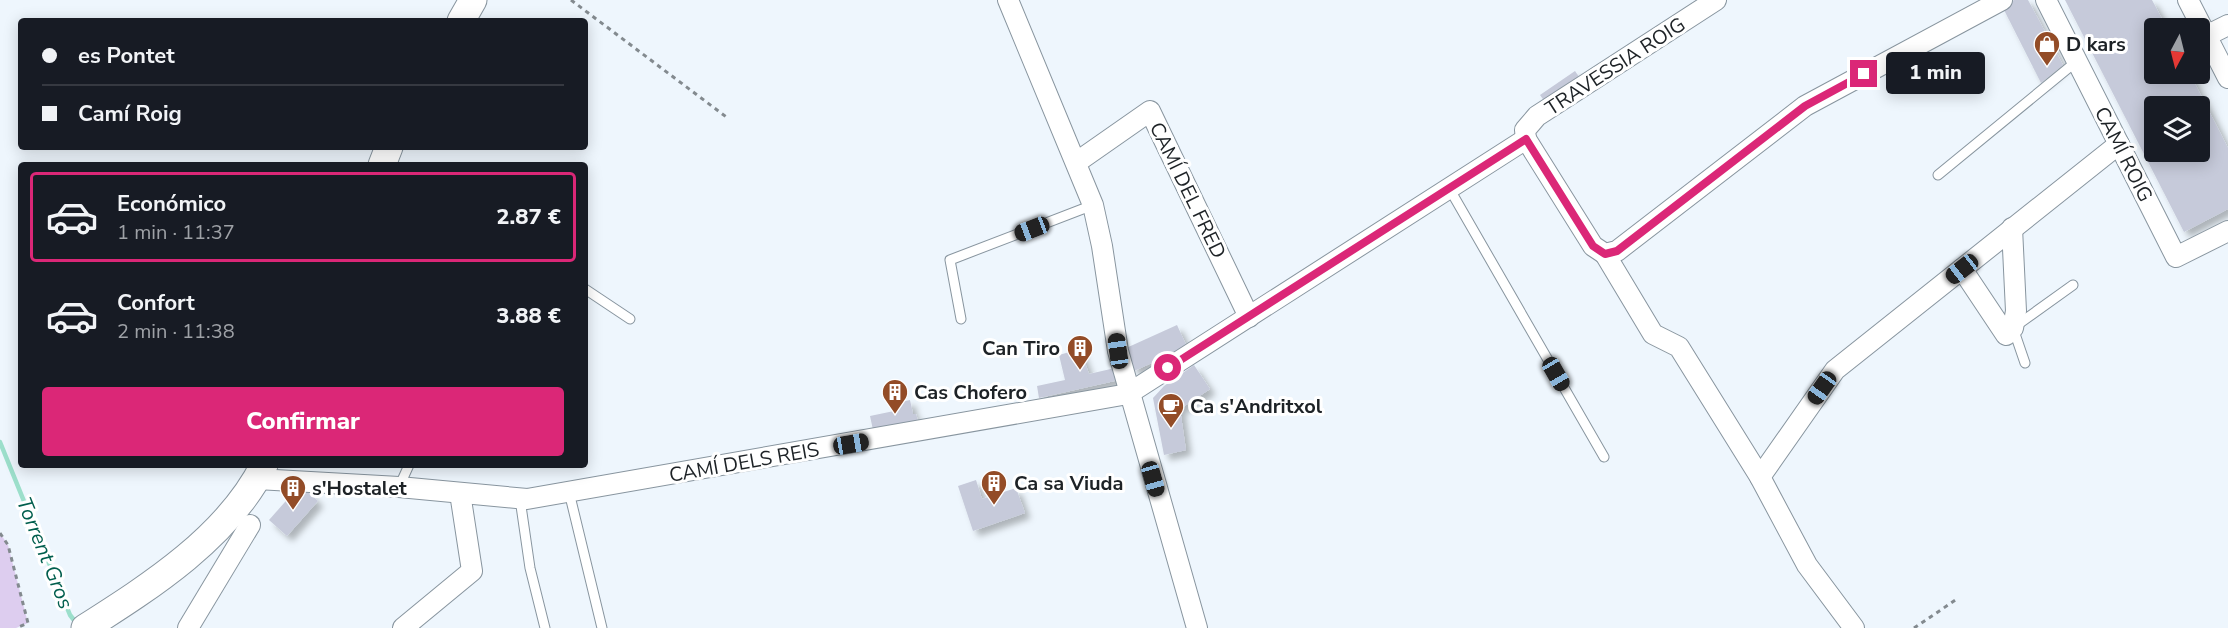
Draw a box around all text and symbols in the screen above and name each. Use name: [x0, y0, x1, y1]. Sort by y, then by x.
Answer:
street label: TRAVESSIA ROIG: [1540, 11, 1690, 122]
north arrow: [2144, 18, 2210, 84]
map controls: [2144, 18, 2210, 162]
shop icon: D kars: [2032, 29, 2062, 67]
place label: D kars: [2066, 31, 2126, 58]
text: es Pontet: [78, 41, 175, 71]
callout: 1 min: [1885, 53, 1984, 95]
text: 1 min: [1909, 59, 1962, 86]
route end: [1850, 60, 1877, 87]
button: layers: [2144, 96, 2210, 162]
text: Camí Roig: [78, 99, 182, 129]
street label: CAMÍ ROIG: [2088, 102, 2159, 206]
street label: CAMÍ DEL FRED: [1143, 118, 1232, 263]
text: Económico: [117, 189, 226, 219]
icon: car: [45, 190, 99, 244]
text: 2.87 €: [496, 202, 561, 232]
car: [1012, 214, 1052, 244]
text: 1 min · 11:37: [117, 219, 235, 246]
car: [1942, 251, 1982, 287]
text: Confort: [117, 288, 195, 318]
icon: car: [45, 289, 99, 343]
text: 3.88 €: [496, 301, 561, 331]
text: 2 min · 11:38: [117, 318, 235, 345]
car: [1107, 332, 1129, 370]
building icon: Can Tiro: [1065, 333, 1095, 371]
place label: Can Tiro: [982, 335, 1060, 362]
route start: [1154, 354, 1181, 381]
car: [1539, 354, 1573, 394]
car: [1804, 368, 1840, 408]
building icon: Cas Chofero: [880, 377, 910, 415]
place label: Cas Chofero: [914, 379, 1027, 406]
button: Confirmar: [42, 387, 564, 456]
cafe icon: Ca s'Andritxol: [1156, 391, 1186, 429]
place label: Ca s'Andritxol: [1190, 393, 1323, 420]
car: [832, 432, 870, 456]
street label: CAMÍ DELS REIS: [667, 436, 821, 489]
car: [1139, 459, 1167, 499]
building icon: Ca sa Viuda: [979, 468, 1009, 506]
place label: Ca sa Viuda: [1014, 470, 1124, 497]
building icon: s'Hostalet: [278, 473, 308, 511]
place label: s'Hostalet: [312, 475, 407, 502]
water label: Torrent Gros: [10, 493, 80, 613]

